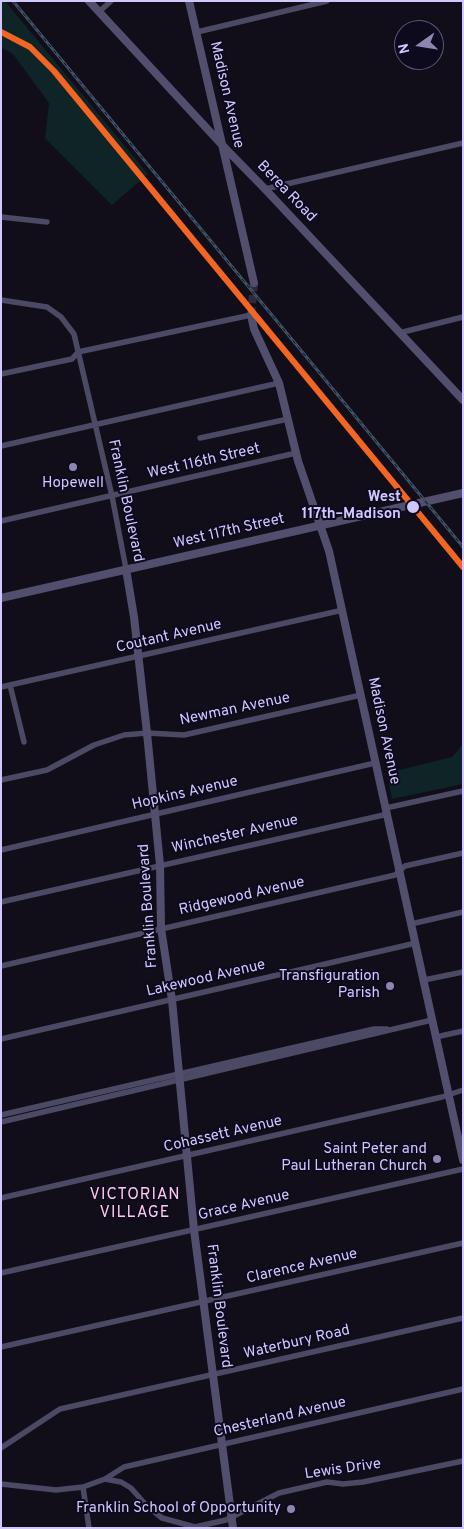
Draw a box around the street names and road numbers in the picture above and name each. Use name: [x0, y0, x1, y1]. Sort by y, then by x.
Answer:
street label: Madison Avenue: [205, 40, 247, 150]
street label: Berea Road: [253, 158, 319, 226]
street label: Franklin Boulevard: [103, 438, 147, 564]
street label: West 116th Street: [146, 440, 262, 484]
street label: West 117th Street: [172, 510, 286, 554]
street label: Coutant Avenue: [114, 616, 224, 658]
street label: Madison Avenue: [363, 676, 403, 786]
street label: Newman Avenue: [178, 690, 292, 730]
street label: Hopkins Avenue: [130, 773, 240, 815]
street label: Winchester Avenue: [170, 812, 300, 858]
street label: Franklin Boulevard: [136, 843, 162, 969]
street label: Ridgewood Avenue: [177, 874, 307, 920]
street label: Lakewood Avenue: [145, 957, 267, 1001]
street label: Cohassett Avenue: [162, 1113, 284, 1157]
street label: Grace Avenue: [197, 1187, 291, 1225]
street label: Franklin Boulevard: [201, 1243, 235, 1369]
street label: Clarence Avenue: [245, 1245, 359, 1289]
street label: Waterbury Road: [242, 1322, 352, 1364]
street label: Chesterland Avenue: [212, 1394, 348, 1442]
street label: Lewis Drive: [304, 1456, 382, 1484]

